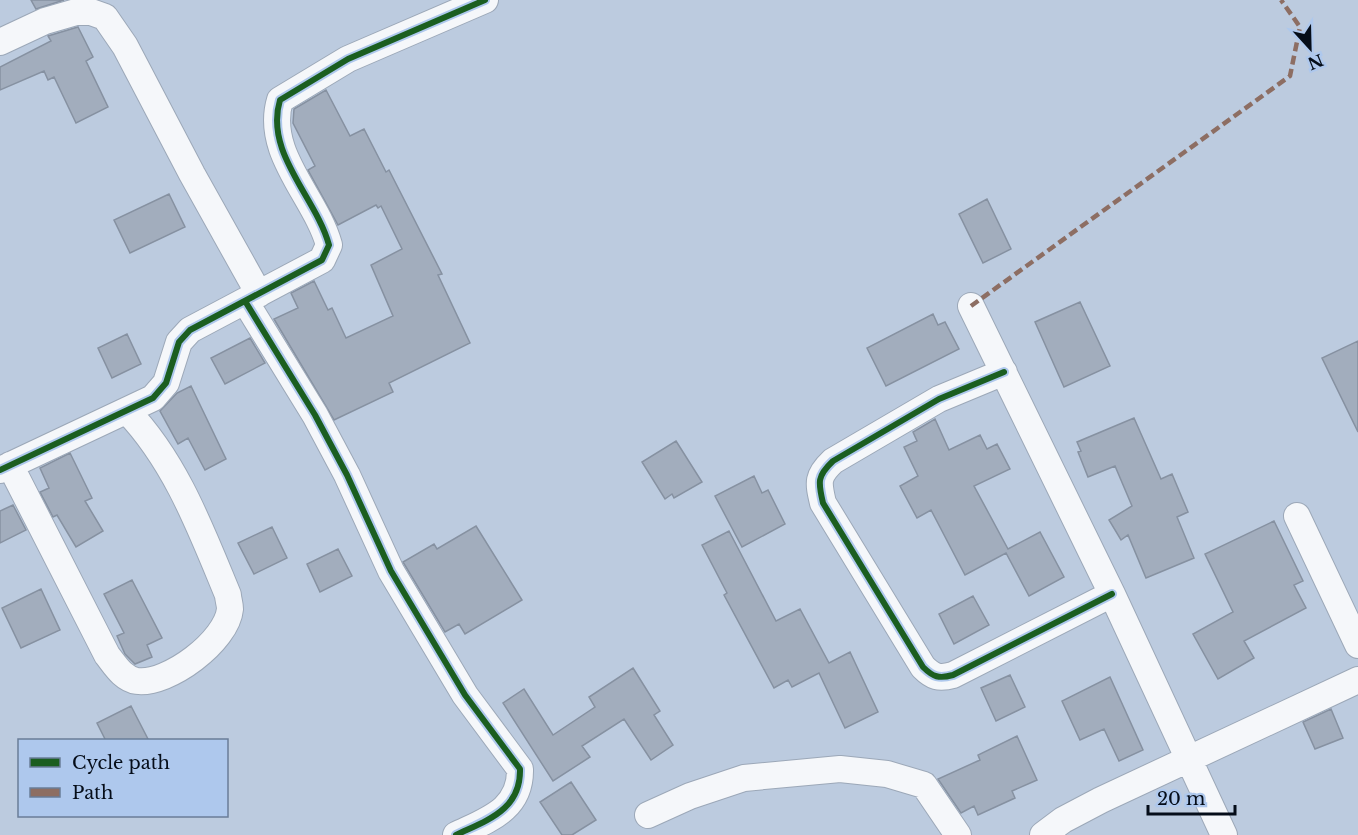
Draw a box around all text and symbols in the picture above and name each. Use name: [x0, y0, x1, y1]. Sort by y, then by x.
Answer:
north arrow: [1280, 18, 1340, 78]
text: N: [1305, 50, 1326, 74]
legend: [18, 739, 228, 817]
text: Cycle path: [72, 752, 170, 774]
scale bar: [1148, 778, 1235, 816]
text: Path: [72, 782, 113, 804]
text: 20 m: [1157, 788, 1205, 810]

